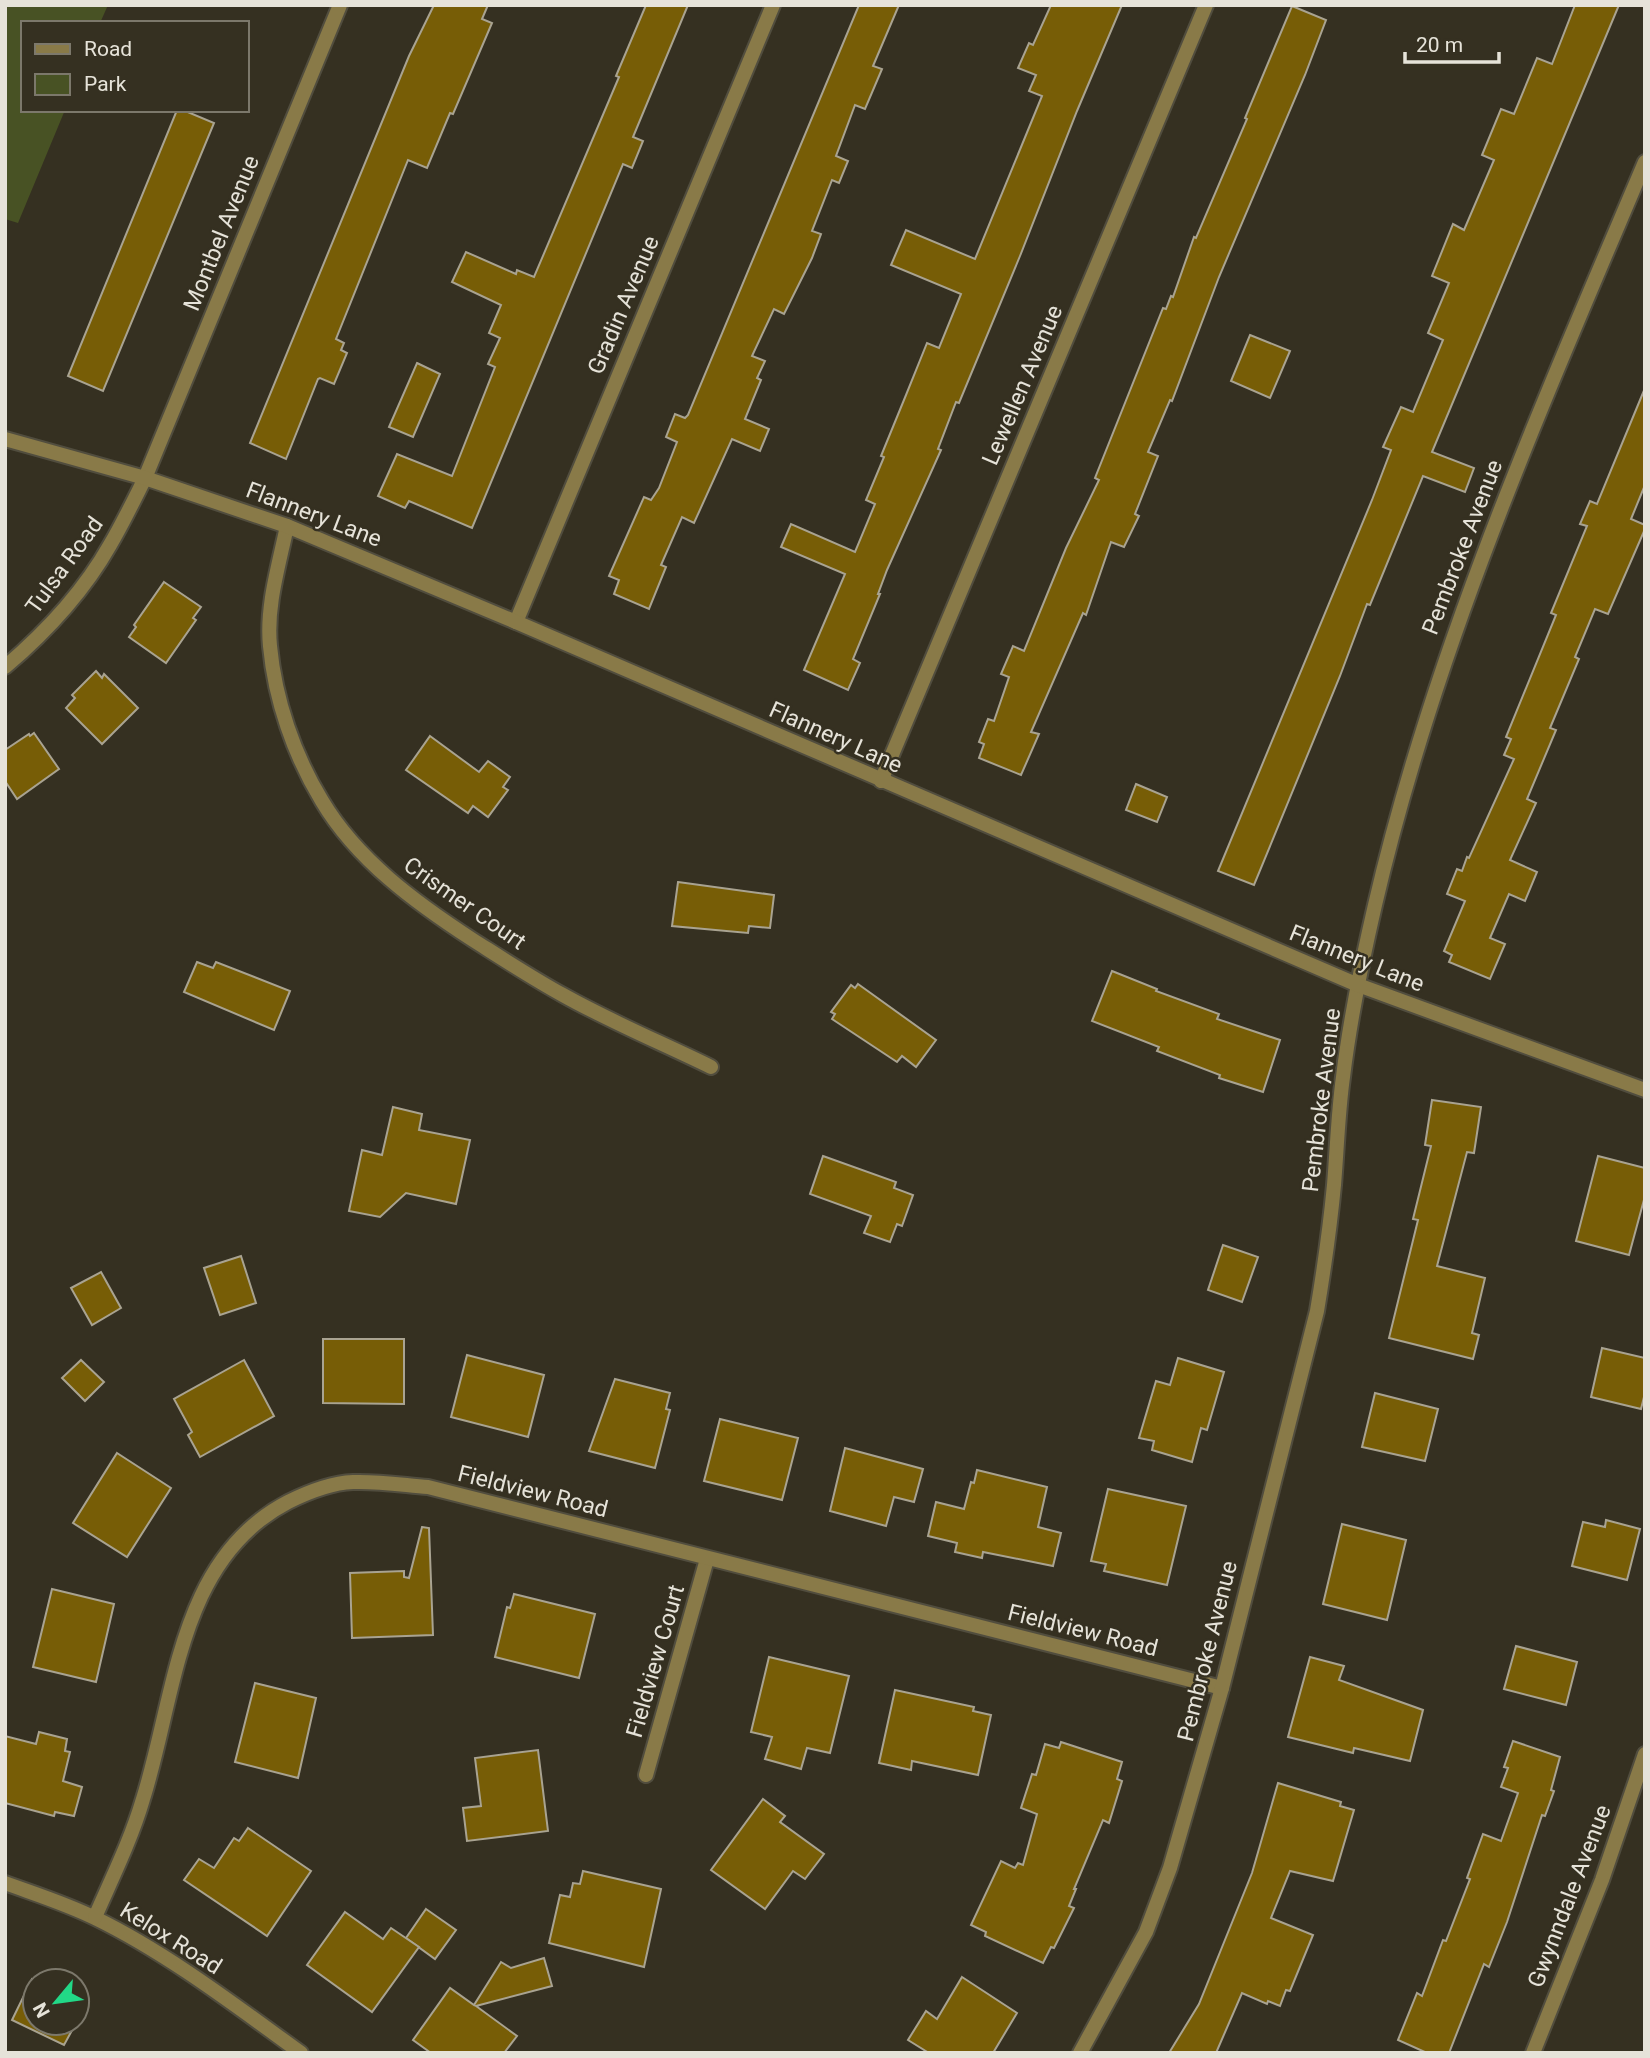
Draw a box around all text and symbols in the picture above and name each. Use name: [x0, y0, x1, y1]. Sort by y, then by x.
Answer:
legend: [21, 21, 248, 112]
scale bar: [1405, 21, 1500, 65]
text: 20 m: [1416, 33, 1463, 57]
text: Road: [84, 37, 132, 61]
text: Park: [84, 72, 127, 96]
street label: Montbel Avenue: [178, 152, 265, 315]
street label: Gradin Avenue: [582, 232, 665, 378]
street label: Lewellen Avenue: [977, 301, 1068, 469]
street label: Pembroke Avenue: [1417, 456, 1508, 638]
street label: Flannery Lane: [242, 476, 385, 553]
street label: Tulsa Road: [20, 511, 109, 619]
street label: Flannery Lane: [765, 696, 907, 779]
street label: Crismer Court: [399, 851, 531, 955]
street label: Flannery Lane: [1286, 919, 1428, 998]
street label: Pembroke Avenue: [1297, 1007, 1346, 1193]
street label: Fieldview Road: [455, 1460, 611, 1523]
street label: Pembroke Avenue: [1172, 1558, 1243, 1744]
street label: Fieldview Court: [621, 1582, 690, 1741]
street label: Fieldview Road: [1005, 1599, 1161, 1662]
street label: Gwynndale Avenue: [1522, 1801, 1617, 1991]
street label: Kelox Road: [115, 1897, 227, 1980]
north arrow: [21, 1967, 91, 2037]
text: N: [28, 1999, 55, 2021]

